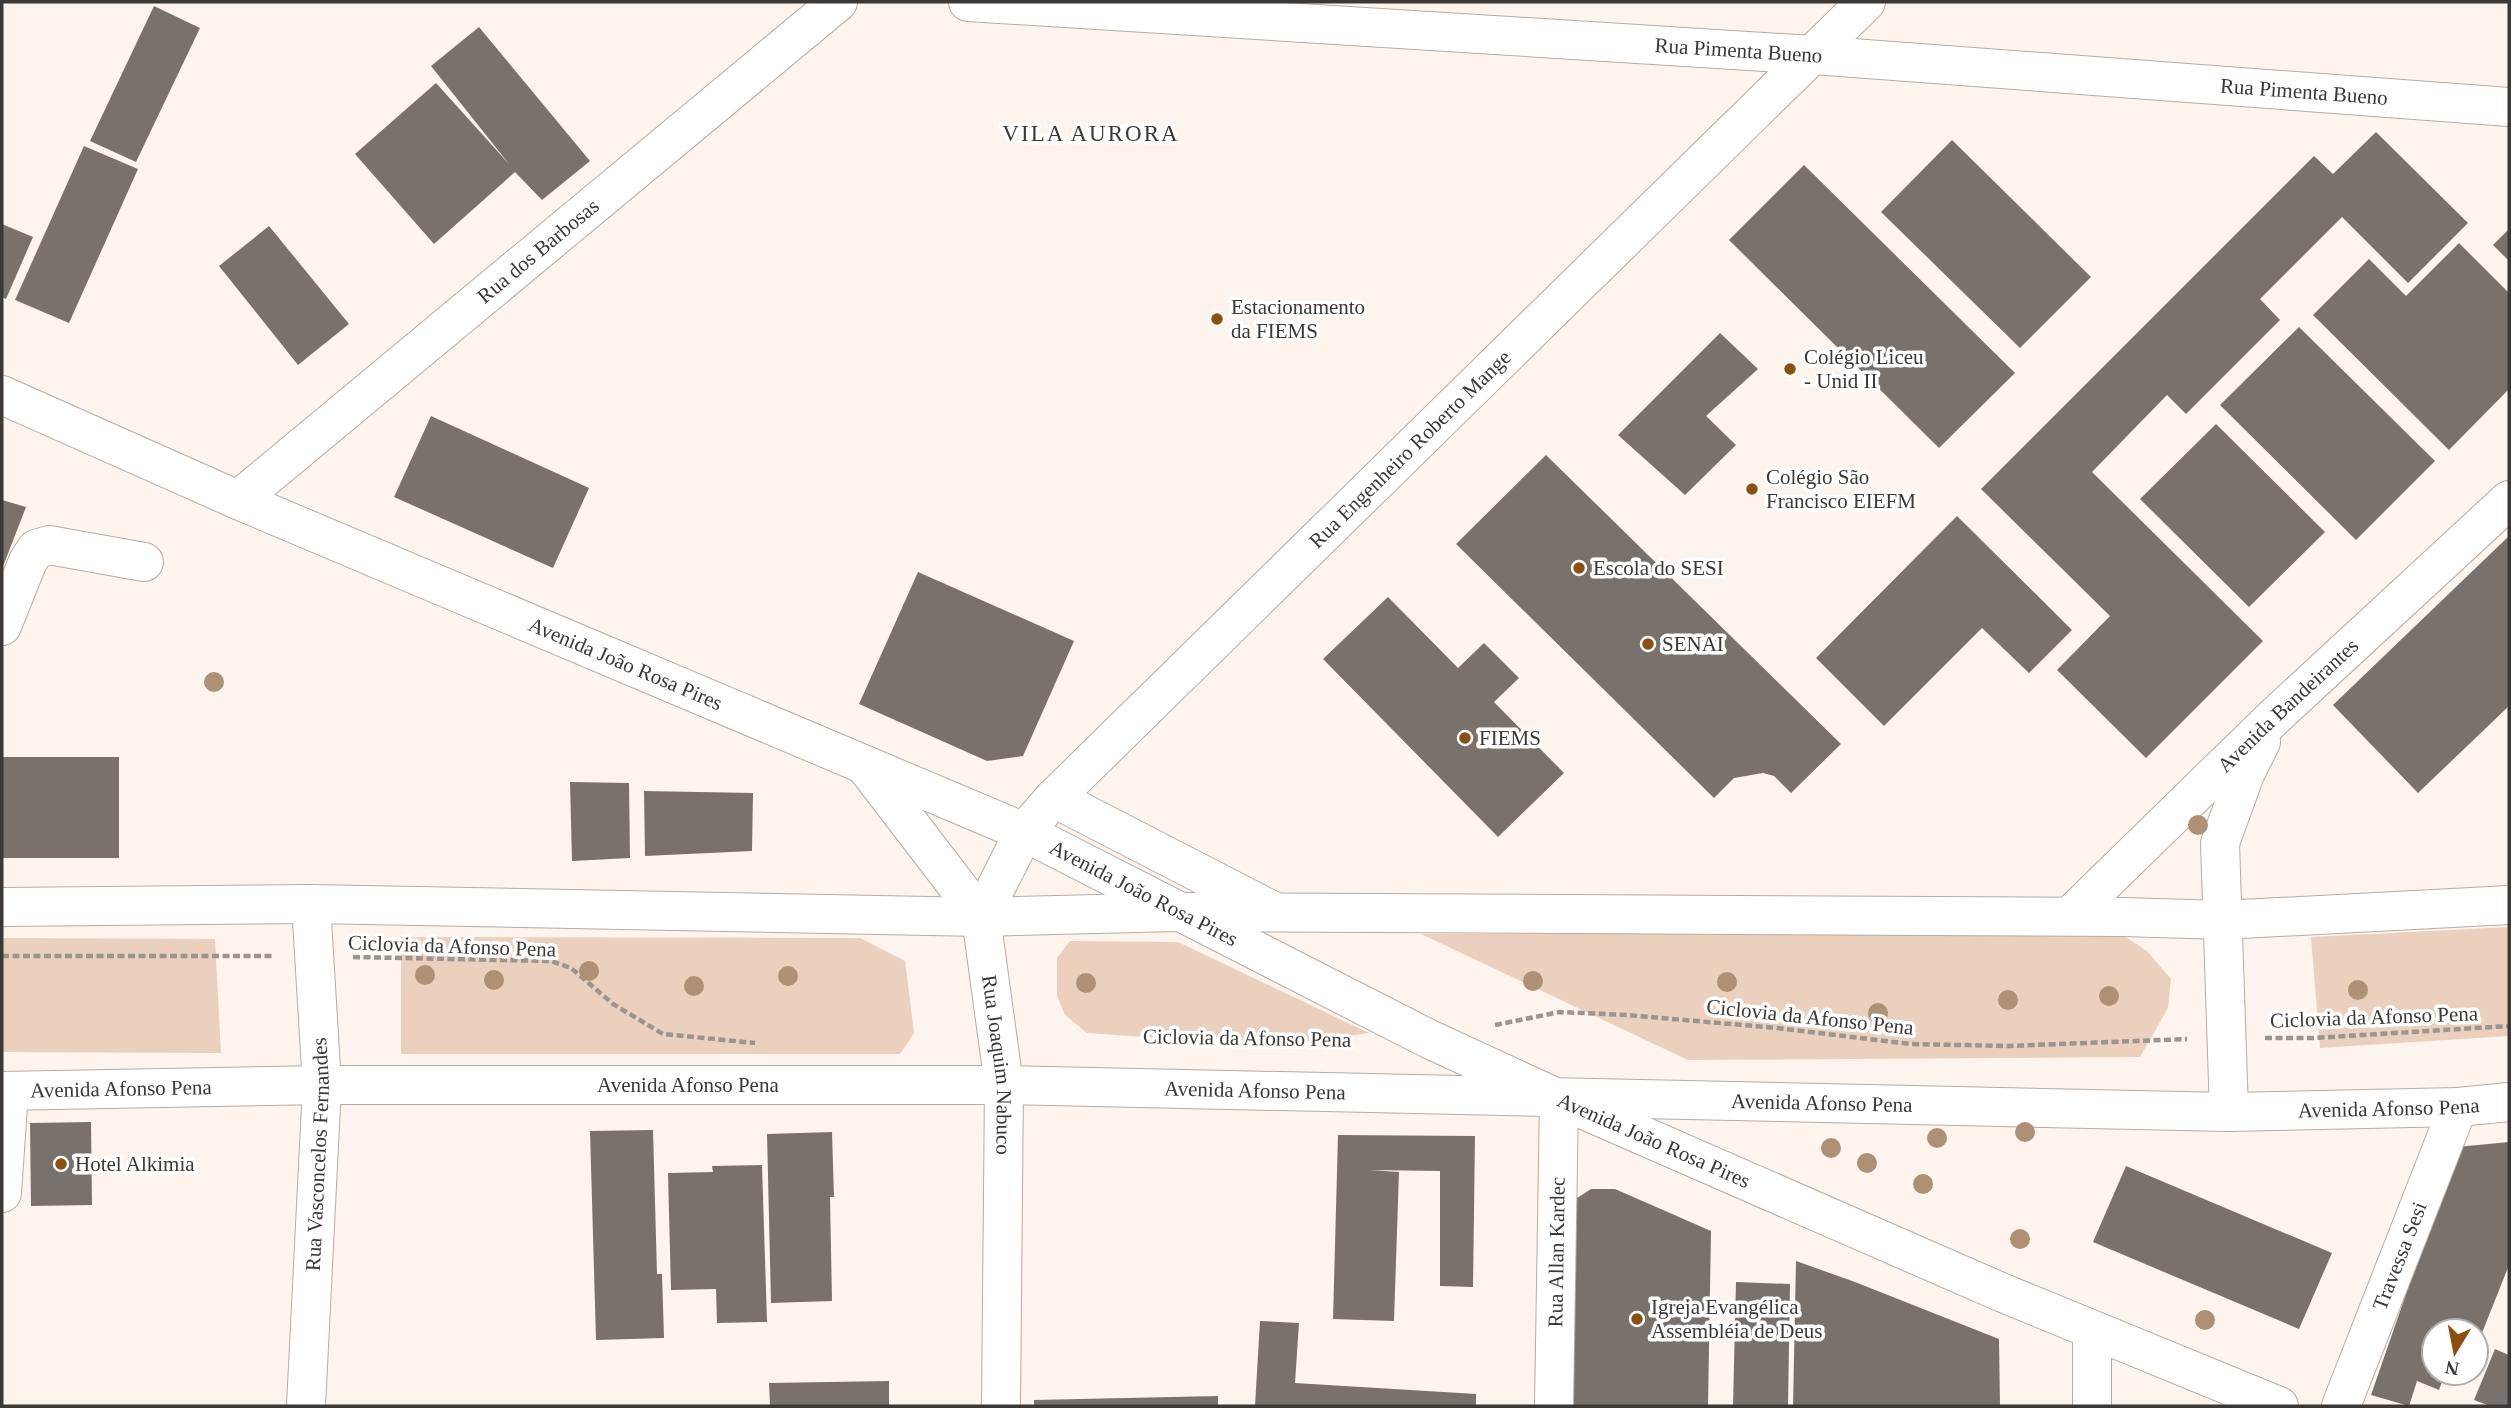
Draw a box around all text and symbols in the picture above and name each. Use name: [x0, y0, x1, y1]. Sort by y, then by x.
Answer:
street label: Rua Pimenta Bueno: [1654, 33, 1823, 68]
street label: Rua Pimenta Bueno: [2219, 73, 2389, 110]
district label: VILA AURORA: [1002, 121, 1180, 146]
street label: Rua dos Barbosas: [473, 194, 604, 308]
place label: Estacionamento da FIEMS: [1231, 295, 1365, 343]
marker: Estacionamento da FIEMS: [1209, 311, 1225, 327]
street label: Rua Engenheiro Roberto Mange: [1304, 345, 1516, 553]
place label: Colégio Liceu - Unid II: [1804, 345, 1924, 393]
marker: Colégio Liceu - Unid II: [1782, 361, 1798, 377]
place label: Colégio São Francisco EIEFM: [1766, 465, 1916, 513]
marker: Colégio São Francisco EIEFM: [1744, 481, 1760, 497]
place label: Escola do SESI: [1593, 556, 1724, 580]
marker: Escola do SESI: [1571, 560, 1587, 576]
street label: Avenida João Rosa Pires: [525, 612, 726, 715]
place label: SENAI: [1662, 632, 1724, 656]
street label: Avenida Bandeirantes: [2212, 633, 2363, 777]
marker: SENAI: [1640, 636, 1656, 652]
place label: FIEMS: [1479, 726, 1541, 750]
marker: FIEMS: [1457, 730, 1473, 746]
street label: Avenida João Rosa Pires: [1046, 835, 1242, 951]
street label: Ciclovia da Afonso Pena: [348, 930, 557, 962]
street label: Rua Joaquim Nabuco: [977, 973, 1016, 1155]
street label: Ciclovia da Afonso Pena: [1705, 994, 1915, 1040]
street label: Ciclovia da Afonso Pena: [2270, 1001, 2479, 1033]
street label: Ciclovia da Afonso Pena: [1143, 1024, 1352, 1052]
street label: Rua Vasconcelos Fernandes: [301, 1037, 334, 1272]
street label: Avenida Afonso Pena: [597, 1073, 779, 1097]
street label: Avenida Afonso Pena: [30, 1075, 213, 1102]
street label: Avenida Afonso Pena: [1164, 1077, 1347, 1105]
street label: Avenida João Rosa Pires: [1554, 1088, 1754, 1193]
street label: Avenida Afonso Pena: [1731, 1089, 1913, 1117]
street label: Avenida Afonso Pena: [2298, 1093, 2481, 1122]
place label: Hotel Alkimia: [75, 1152, 195, 1176]
marker: Hotel Alkimia: [53, 1156, 69, 1172]
street label: Rua Allan Kardec: [1543, 1177, 1570, 1327]
street label: Travessa Sesi: [2368, 1198, 2432, 1314]
place label: Igreja Evangélica Assembléia de Deus: [1651, 1295, 1822, 1343]
marker: Igreja Evangélica Assembléia de Deus: [1629, 1311, 1645, 1327]
north arrow: [2420, 1317, 2490, 1387]
text: N: [2443, 1357, 2461, 1380]

